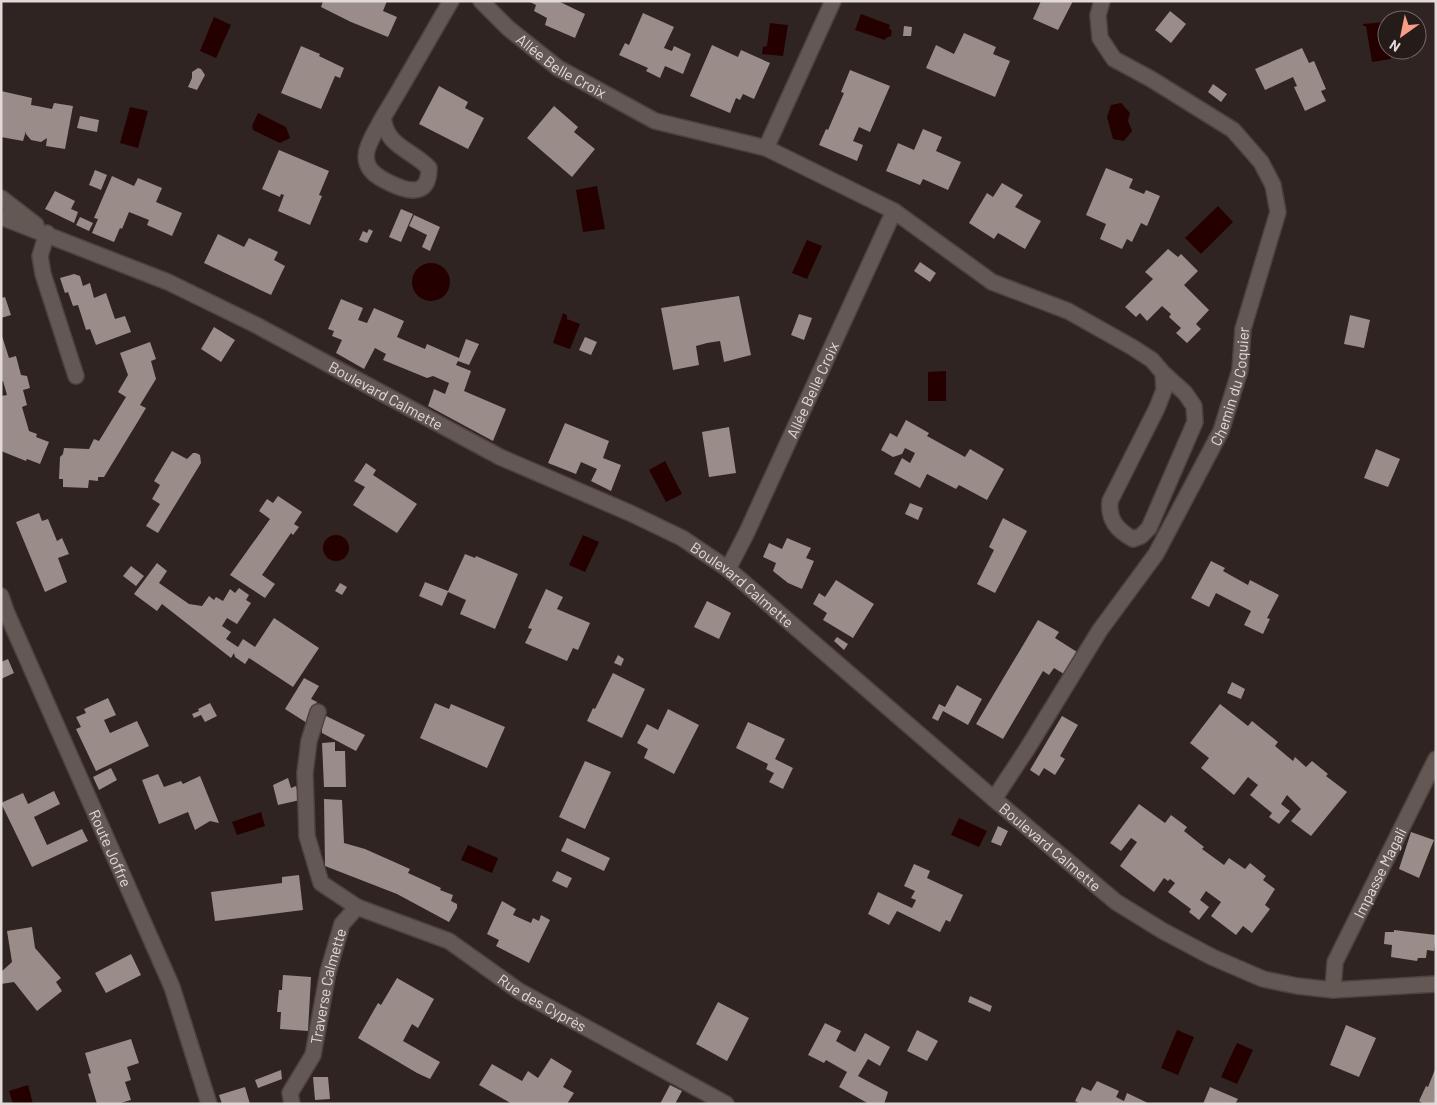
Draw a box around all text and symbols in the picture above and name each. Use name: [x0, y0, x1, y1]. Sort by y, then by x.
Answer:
north arrow: [1377, 10, 1427, 60]
street label: Allée Belle Croix: [513, 30, 610, 102]
text: N: [1386, 37, 1403, 56]
street label: Chemin du Coquier: [1206, 326, 1252, 449]
street label: Allée Belle Croix: [782, 339, 842, 441]
street label: Boulevard Calmette: [326, 357, 446, 434]
street label: Boulevard Calmette: [687, 538, 798, 631]
street label: Boulevard Calmette: [996, 799, 1105, 895]
street label: Route Joffre: [86, 807, 136, 889]
street label: Impasse Magali: [1349, 824, 1410, 921]
street label: Traverse Calmette: [306, 926, 349, 1046]
street label: Rue des Cyprès: [494, 970, 590, 1035]

